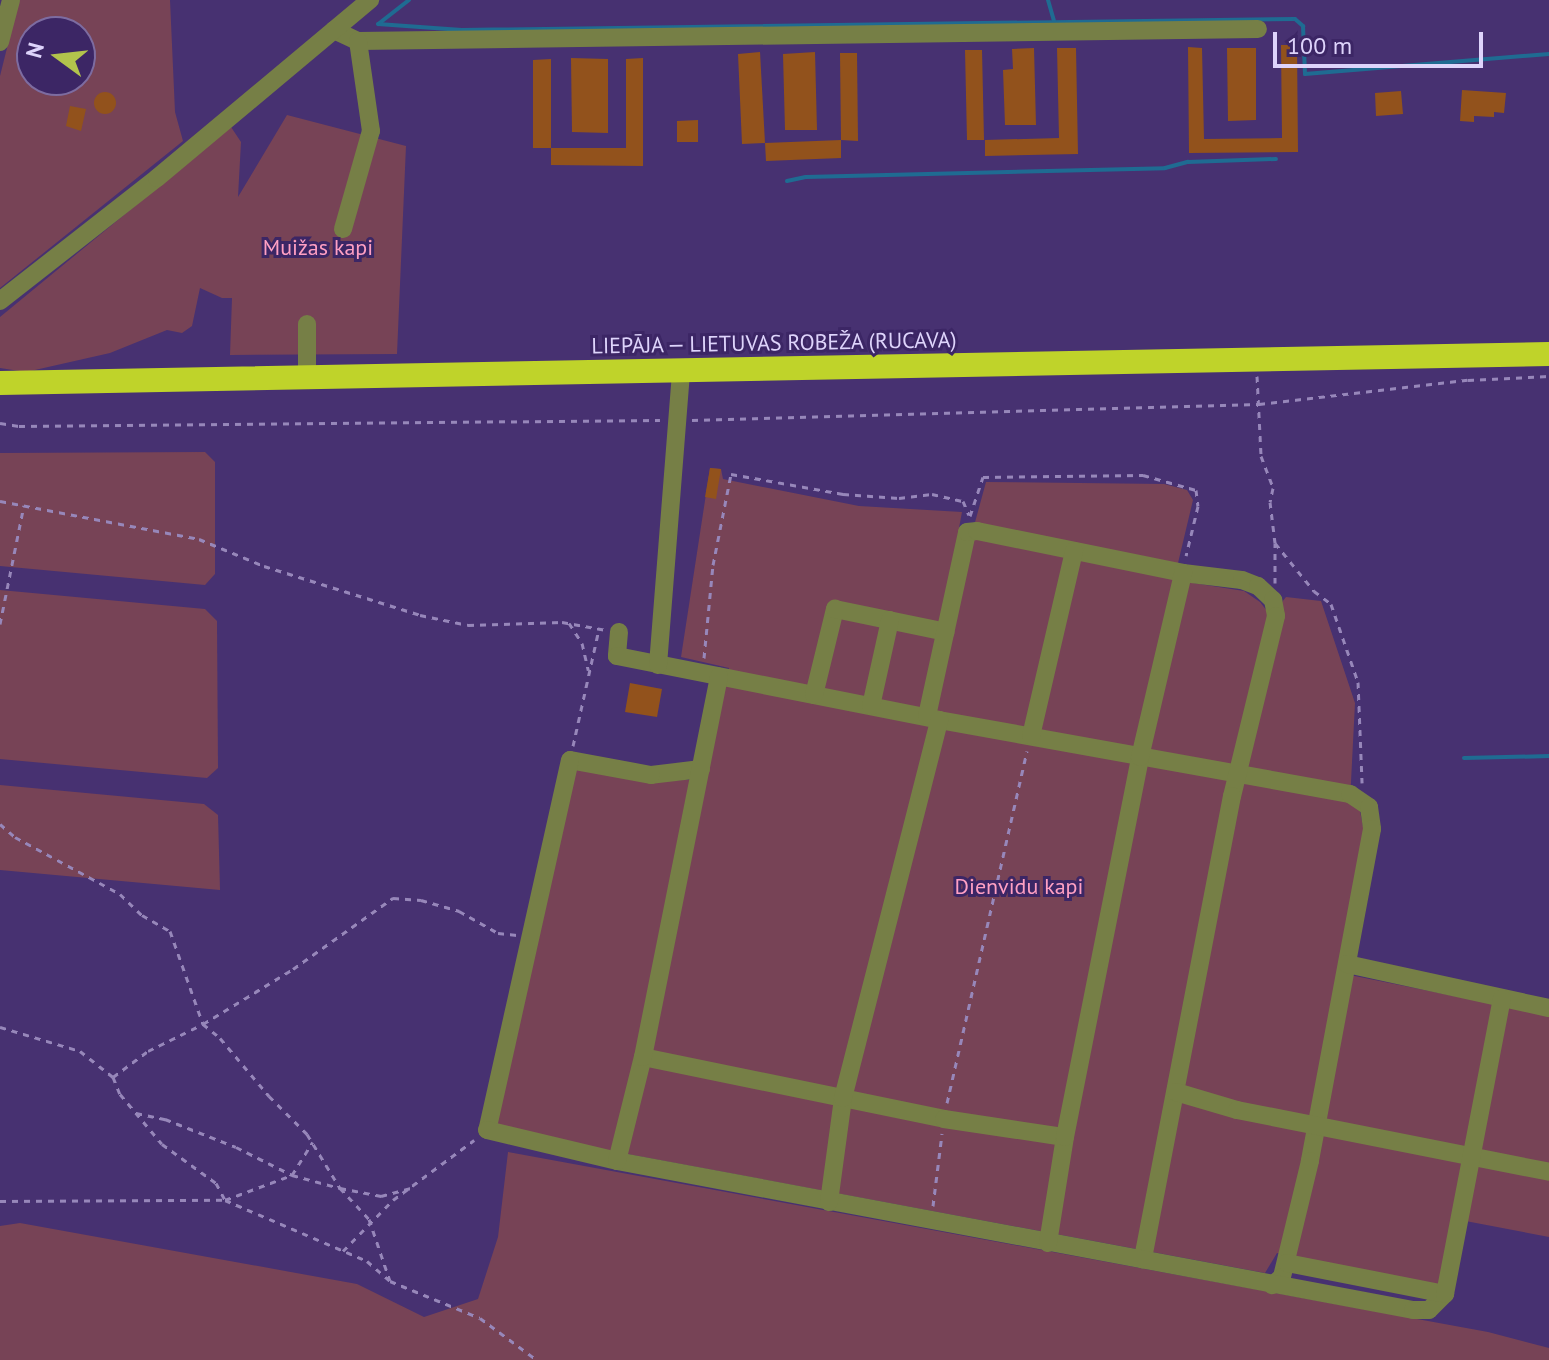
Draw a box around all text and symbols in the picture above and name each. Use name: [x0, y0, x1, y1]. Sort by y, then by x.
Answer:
north arrow: [16, 16, 96, 96]
scale bar: [1277, 16, 1487, 66]
text: 100 m: [1287, 30, 1352, 61]
text: N: [19, 40, 50, 61]
park label: Muižas kapi: [263, 235, 373, 261]
street label: LIEPĀJA — LIETUVAS ROBEŽA (RUCAVA): [589, 327, 959, 359]
park label: Dienvidu kapi: [955, 874, 1083, 900]

